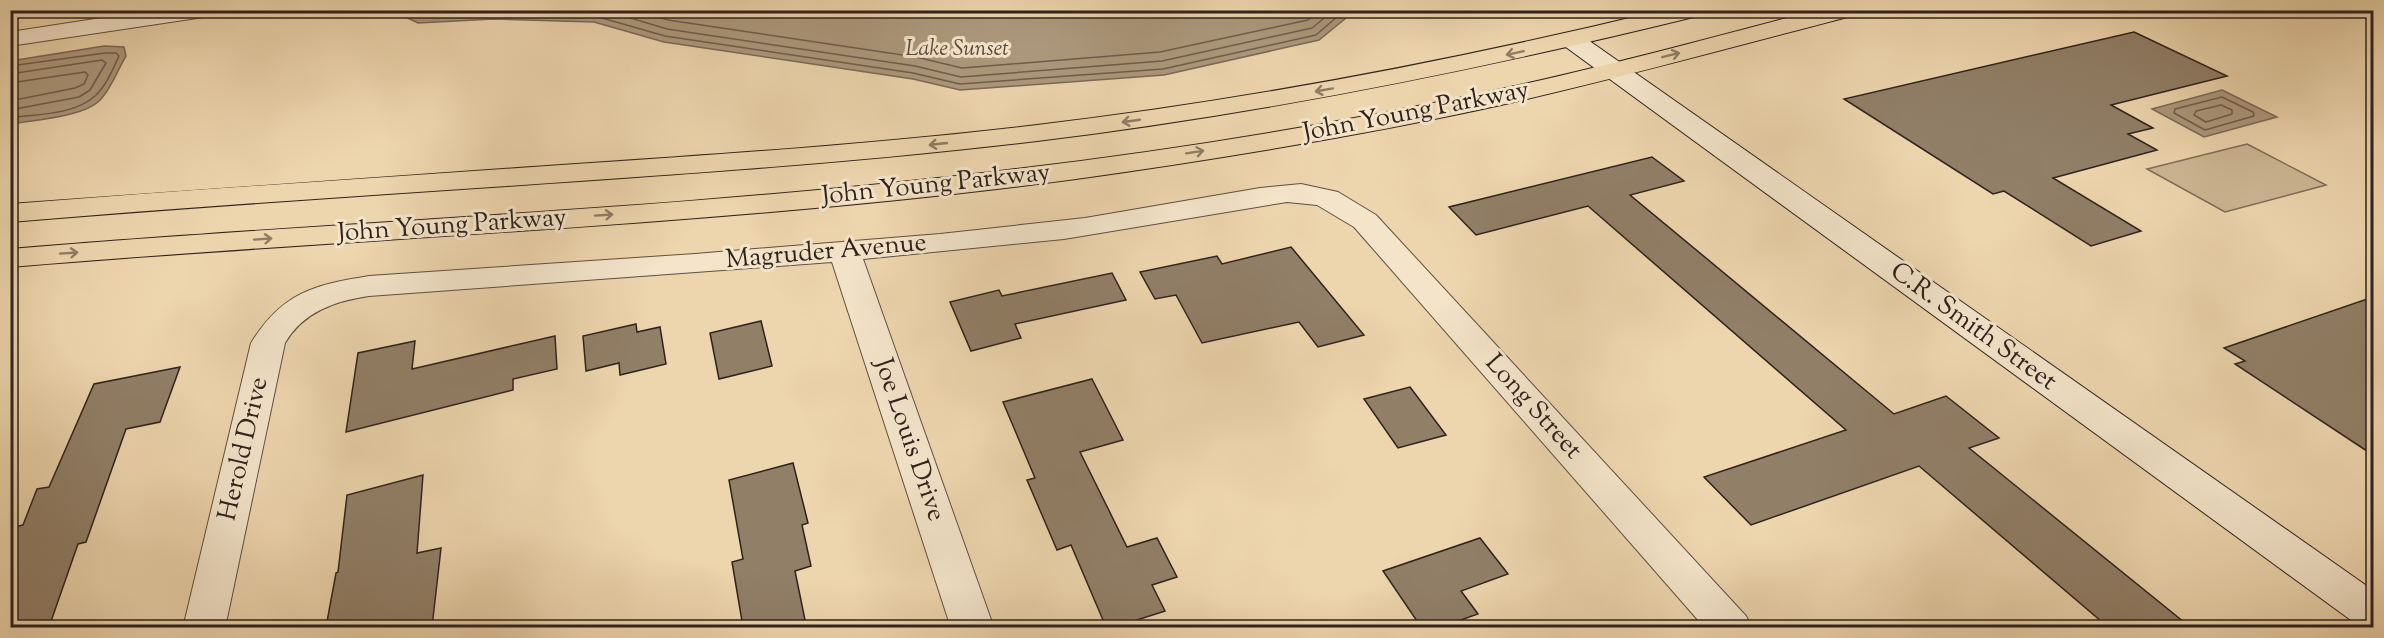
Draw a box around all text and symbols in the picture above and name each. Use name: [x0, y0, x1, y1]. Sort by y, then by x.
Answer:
water label: Lake Sunset: [905, 34, 1009, 66]
one-way arrow: [1506, 47, 1525, 59]
one-way arrow: [1661, 49, 1680, 61]
street label: John Young Parkway: [1298, 72, 1532, 152]
one-way arrow: [1314, 85, 1334, 96]
one-way arrow: [1122, 116, 1142, 127]
one-way arrow: [928, 139, 948, 150]
one-way arrow: [1185, 147, 1204, 158]
street label: John Young Parkway: [818, 155, 1052, 216]
street label: John Young Parkway: [334, 200, 568, 253]
one-way arrow: [594, 209, 614, 220]
street label: Magruder Avenue: [724, 225, 928, 279]
one-way arrow: [253, 233, 273, 244]
one-way arrow: [58, 247, 78, 258]
street label: C.R. Smith Street: [1882, 254, 2064, 400]
street label: Long Street: [1476, 346, 1590, 468]
street label: Joe Louis Drive: [863, 352, 954, 526]
street label: Herold Drive: [210, 374, 278, 524]

